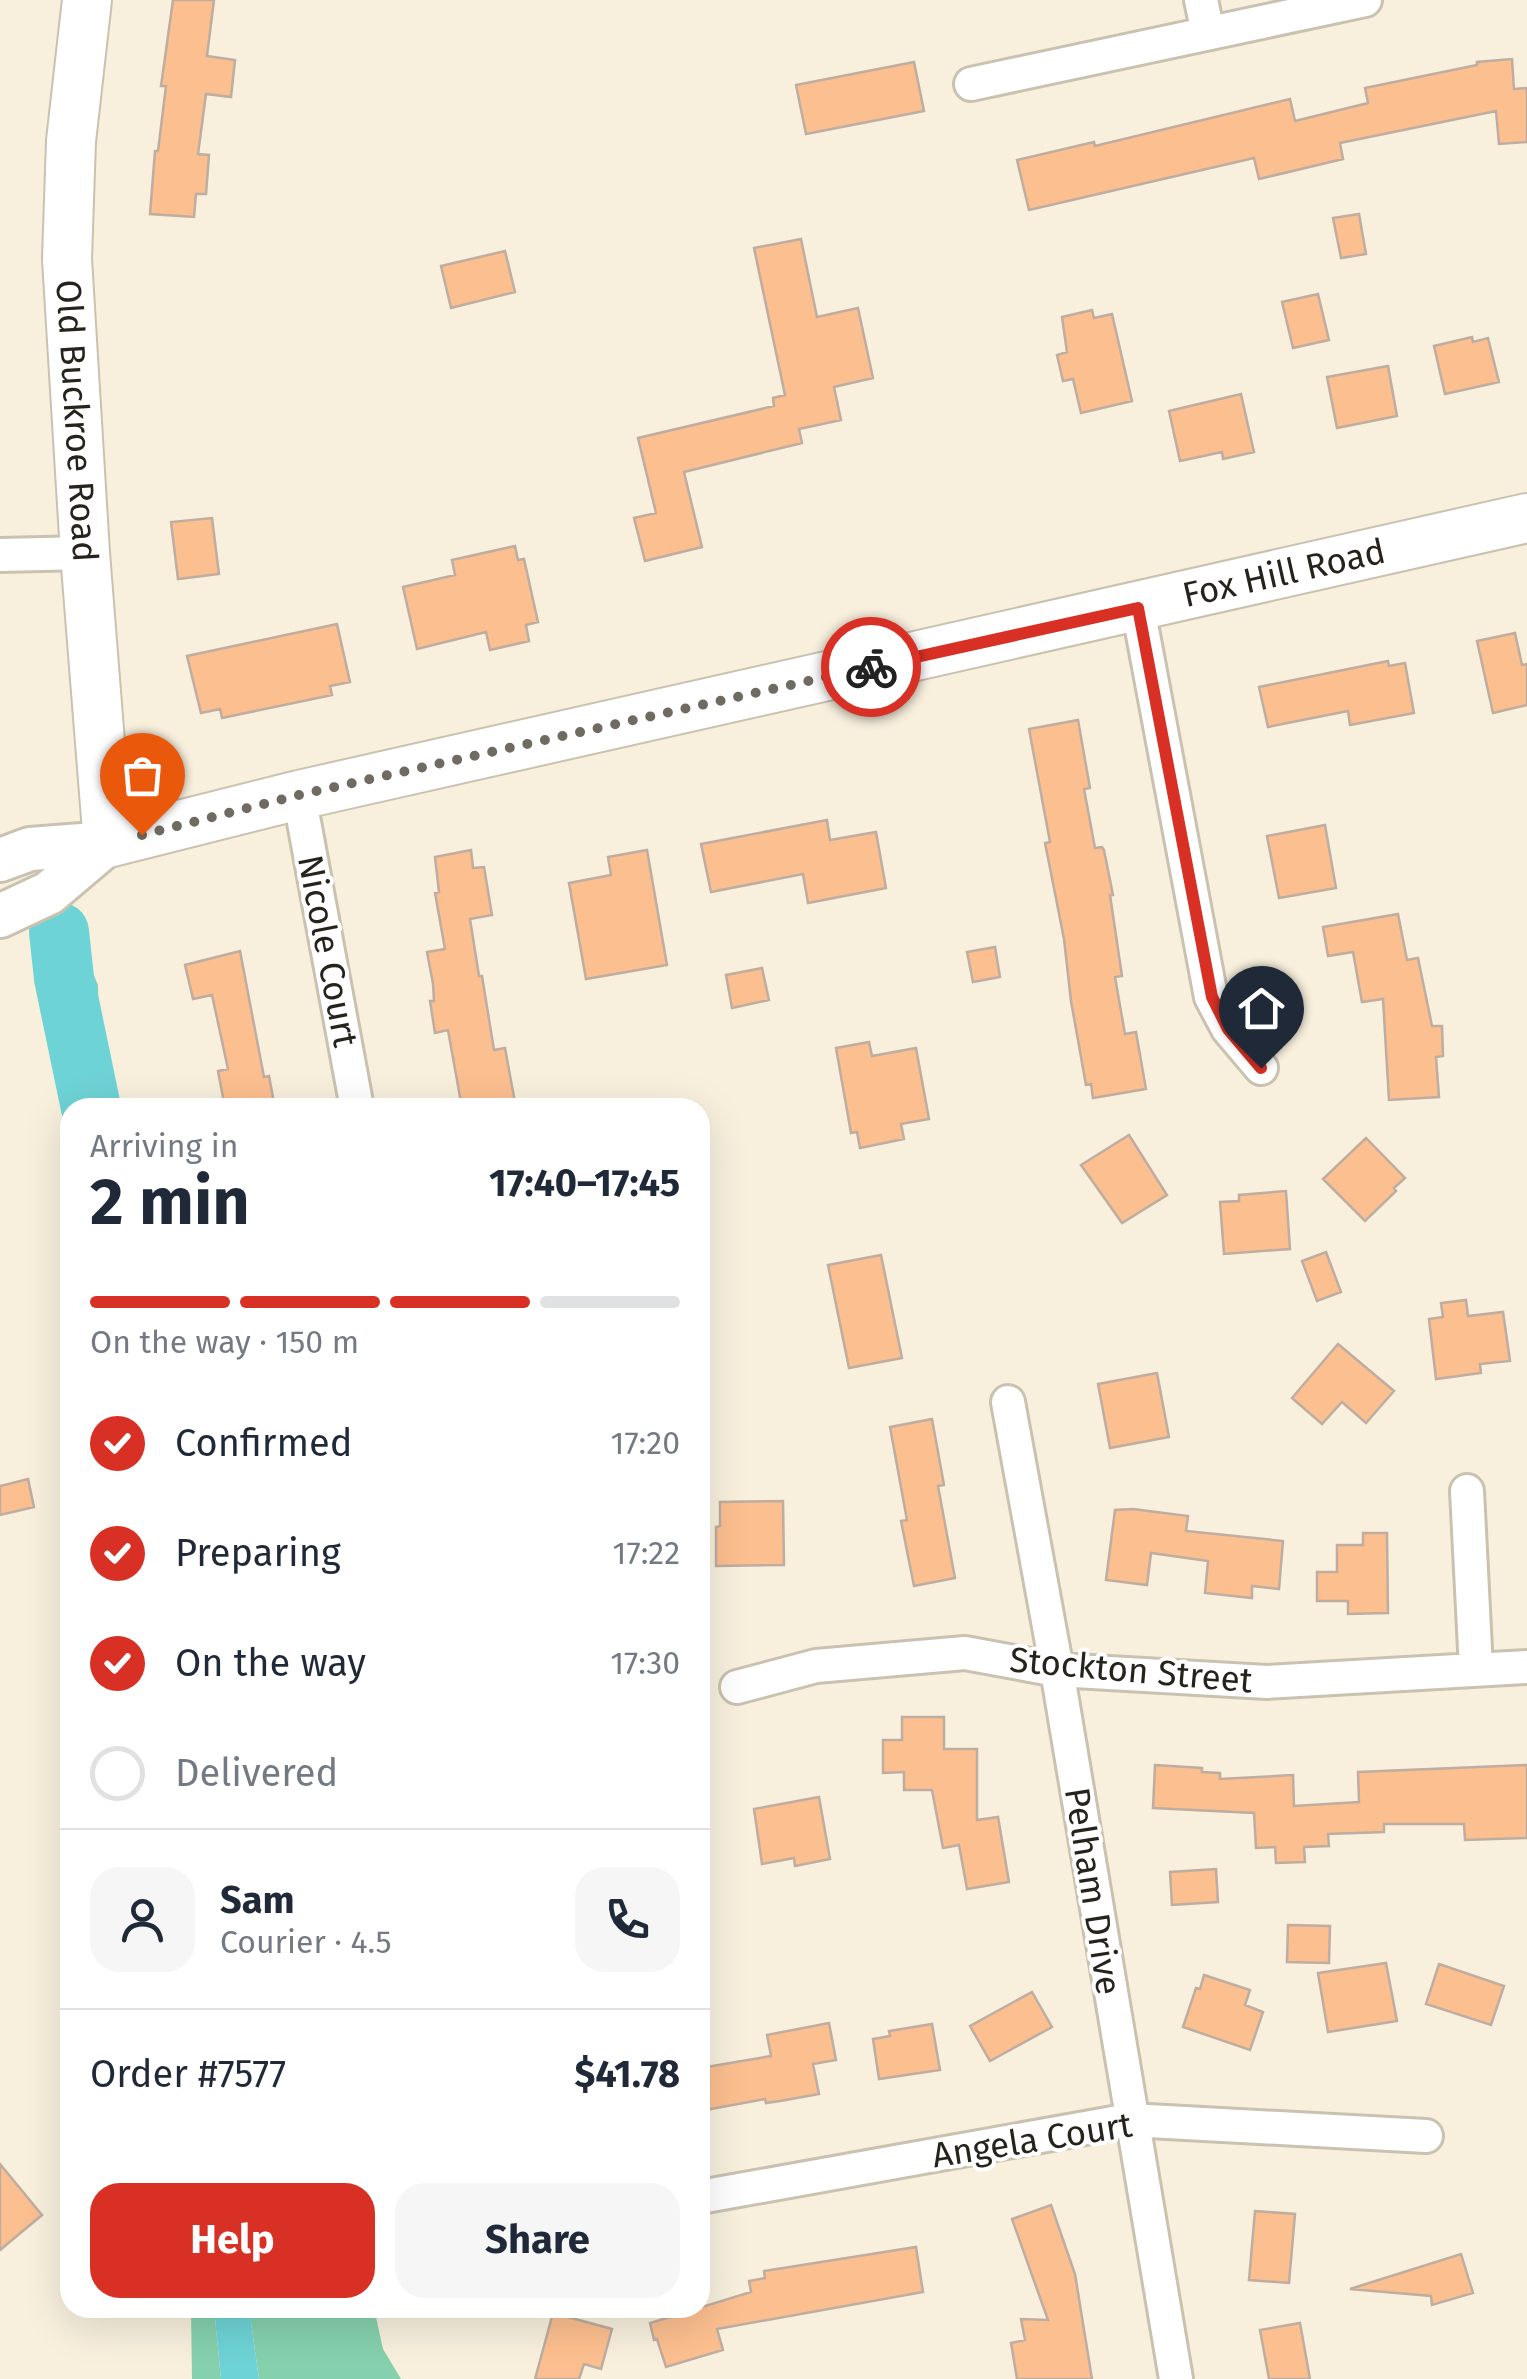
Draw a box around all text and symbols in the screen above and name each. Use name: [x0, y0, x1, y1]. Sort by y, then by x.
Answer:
street label: Old Buckroe Road: [47, 278, 107, 563]
street label: Fox Hill Road: [1178, 530, 1389, 616]
courier: [821, 617, 921, 717]
icon: bike: [844, 640, 899, 695]
pin: [100, 733, 185, 836]
icon: bag: [115, 748, 170, 803]
street label: Nicole Court: [289, 852, 367, 1051]
pin: [1219, 966, 1304, 1069]
icon: home: [1234, 981, 1289, 1036]
text: Arriving in: [90, 1127, 238, 1165]
text: 17:40–17:45: [489, 1160, 680, 1206]
text: 2 min: [90, 1163, 250, 1241]
text: On the way · 150 m: [90, 1323, 359, 1361]
icon: check: [90, 1416, 145, 1471]
text: Confirmed: [175, 1420, 353, 1466]
text: 17:20: [611, 1424, 680, 1462]
icon: check: [90, 1526, 145, 1581]
text: Preparing: [175, 1530, 341, 1576]
text: 17:22: [613, 1534, 680, 1572]
icon: check: [90, 1636, 145, 1691]
street label: Stockton Street: [1008, 1638, 1255, 1702]
text: On the way: [175, 1640, 366, 1686]
text: 17:30: [610, 1644, 680, 1682]
text: Delivered: [175, 1750, 338, 1796]
street label: Pelham Drive: [1056, 1784, 1130, 1998]
button: person: [90, 1867, 195, 1972]
button: phone: [575, 1867, 680, 1972]
text: Sam: [220, 1877, 295, 1923]
text: Courier · 4.5: [220, 1923, 391, 1961]
text: Order #7577: [90, 2051, 286, 2097]
text: $41.78: [574, 2051, 680, 2097]
street label: Angela Court: [929, 2103, 1135, 2177]
button: Help: [90, 2183, 375, 2298]
button: Share: [395, 2183, 680, 2298]

